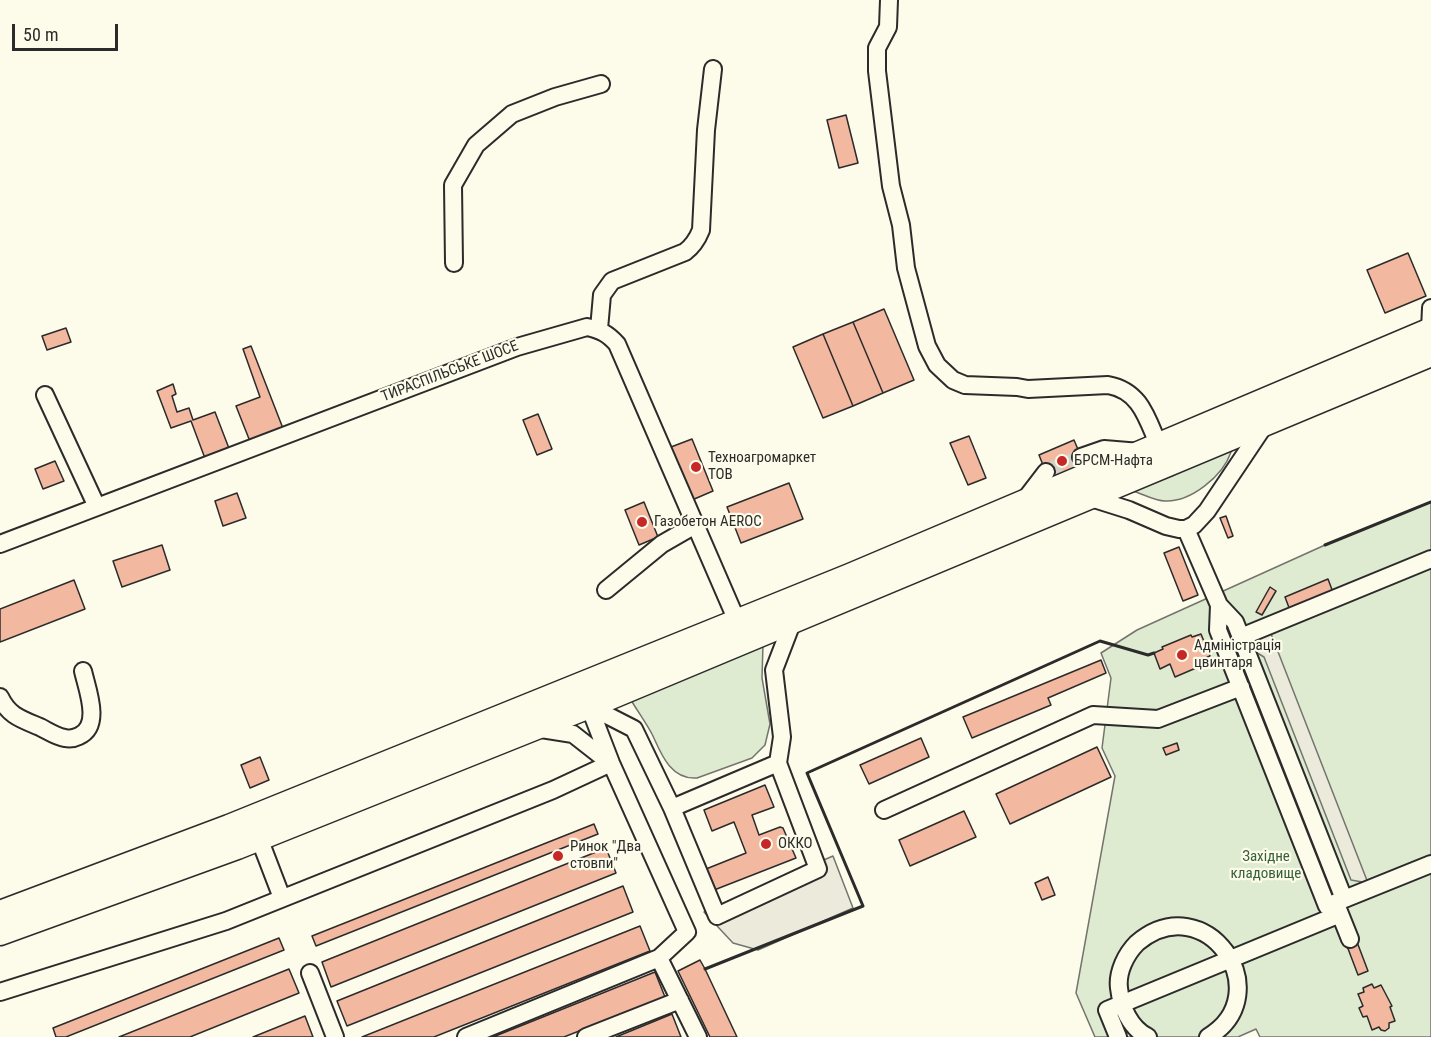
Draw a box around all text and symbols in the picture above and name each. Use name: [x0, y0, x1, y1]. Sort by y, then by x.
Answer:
scale bar: [15, 12, 122, 50]
text: 50 m: [23, 24, 58, 45]
street label: ТИРАСПІЛЬСЬКЕ ШОСЕ: [379, 338, 521, 406]
place label: Техноагромаркет ТОВ: [708, 449, 816, 484]
place label: БРСМ-Нафта: [1074, 452, 1153, 470]
marker: БРСМ-Нафта: [1055, 454, 1069, 468]
marker: Техноагромаркет ТОВ: [689, 460, 703, 474]
place label: Газобетон AEROC: [654, 513, 762, 531]
marker: Газобетон AEROC: [635, 515, 649, 529]
place label: Адміністрація цвинтаря: [1194, 637, 1281, 672]
marker: Адміністрація цвинтаря: [1175, 648, 1189, 662]
place label: ОККО: [778, 835, 813, 853]
marker: ОККО: [759, 837, 773, 851]
place label: Ринок "Два стовпи": [570, 838, 641, 873]
park label: Західне кладовище: [1231, 848, 1301, 883]
marker: Ринок "Два стовпи": [551, 849, 565, 863]

